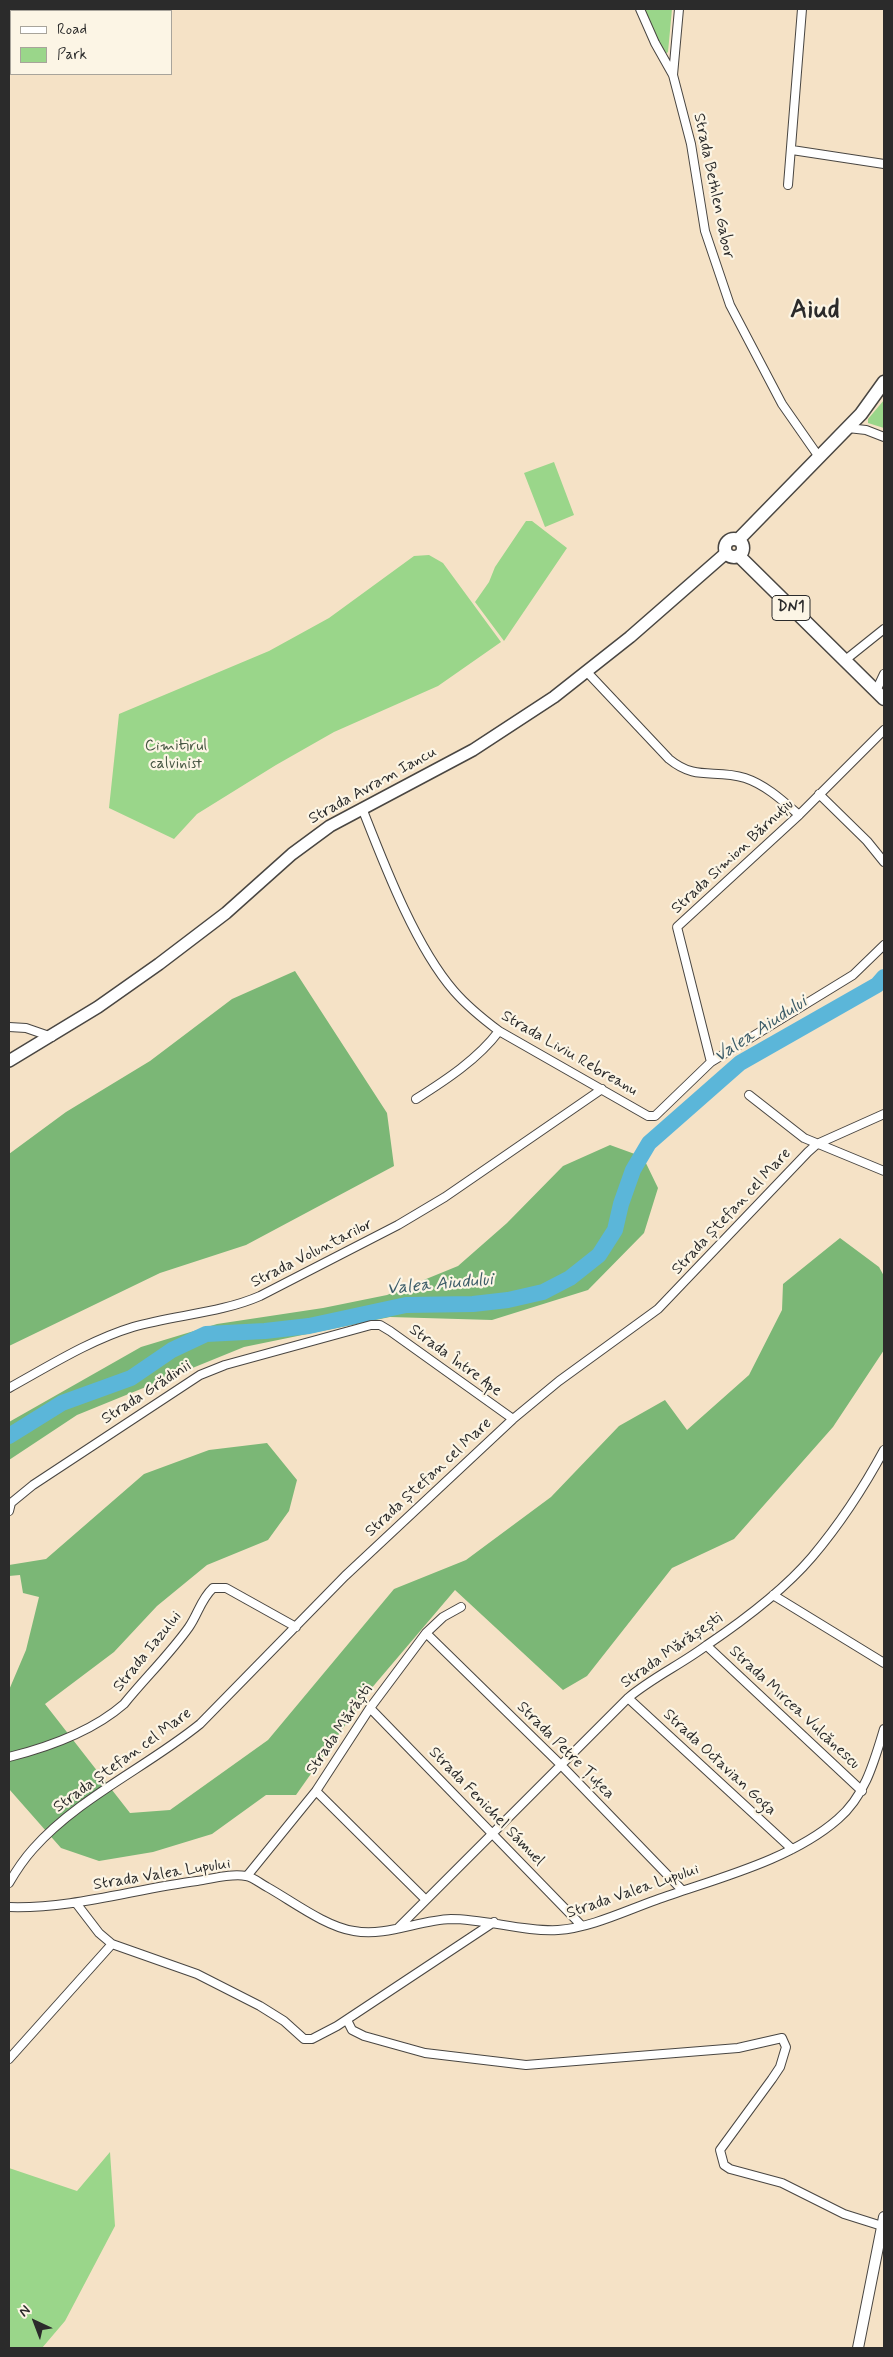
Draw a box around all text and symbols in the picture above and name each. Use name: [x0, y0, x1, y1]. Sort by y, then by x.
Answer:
legend: [10, 10, 172, 75]
text: Road: [57, 20, 87, 40]
text: Park: [57, 45, 87, 65]
street label: Strada Bethlen Gabor: [688, 112, 738, 260]
district label: Aiud: [790, 296, 840, 328]
road number: DN1: [772, 596, 810, 620]
park label: Cimitirul calvinist: [145, 737, 207, 775]
street label: Strada Avram Iancu: [306, 743, 440, 829]
street label: Strada Simion Bărnuțiu: [668, 795, 798, 919]
water label: Valea Aiudului: [711, 992, 811, 1068]
street label: Strada Liviu Rebreanu: [497, 1007, 641, 1101]
street label: Strada Ștefan cel Mare: [668, 1145, 796, 1279]
street label: Strada Voluntarilor: [248, 1215, 376, 1293]
water label: Valea Aiudului: [386, 1270, 494, 1300]
street label: Strada Între Ape: [405, 1321, 505, 1401]
street label: Strada Grădinii: [99, 1357, 195, 1429]
street label: Strada Ștefan cel Mare: [362, 1414, 496, 1542]
street label: Strada Iazului: [110, 1608, 186, 1696]
street label: Strada Mărășești: [618, 1609, 726, 1693]
street label: Strada Mircea Vulcănescu: [724, 1642, 864, 1774]
street label: Strada Mărăști: [303, 1681, 377, 1779]
street label: Strada Petre Țuțea: [512, 1698, 618, 1804]
street label: Strada Ștefan cel Mare: [50, 1704, 196, 1818]
street label: Strada Octavian Goga: [658, 1706, 780, 1820]
street label: Strada Fenichel Sámuel: [424, 1743, 548, 1871]
street label: Strada Valea Lupului: [92, 1855, 232, 1895]
street label: Strada Valea Lupului: [564, 1860, 702, 1924]
north arrow: [10, 2297, 60, 2347]
text: N: [15, 2301, 34, 2321]

